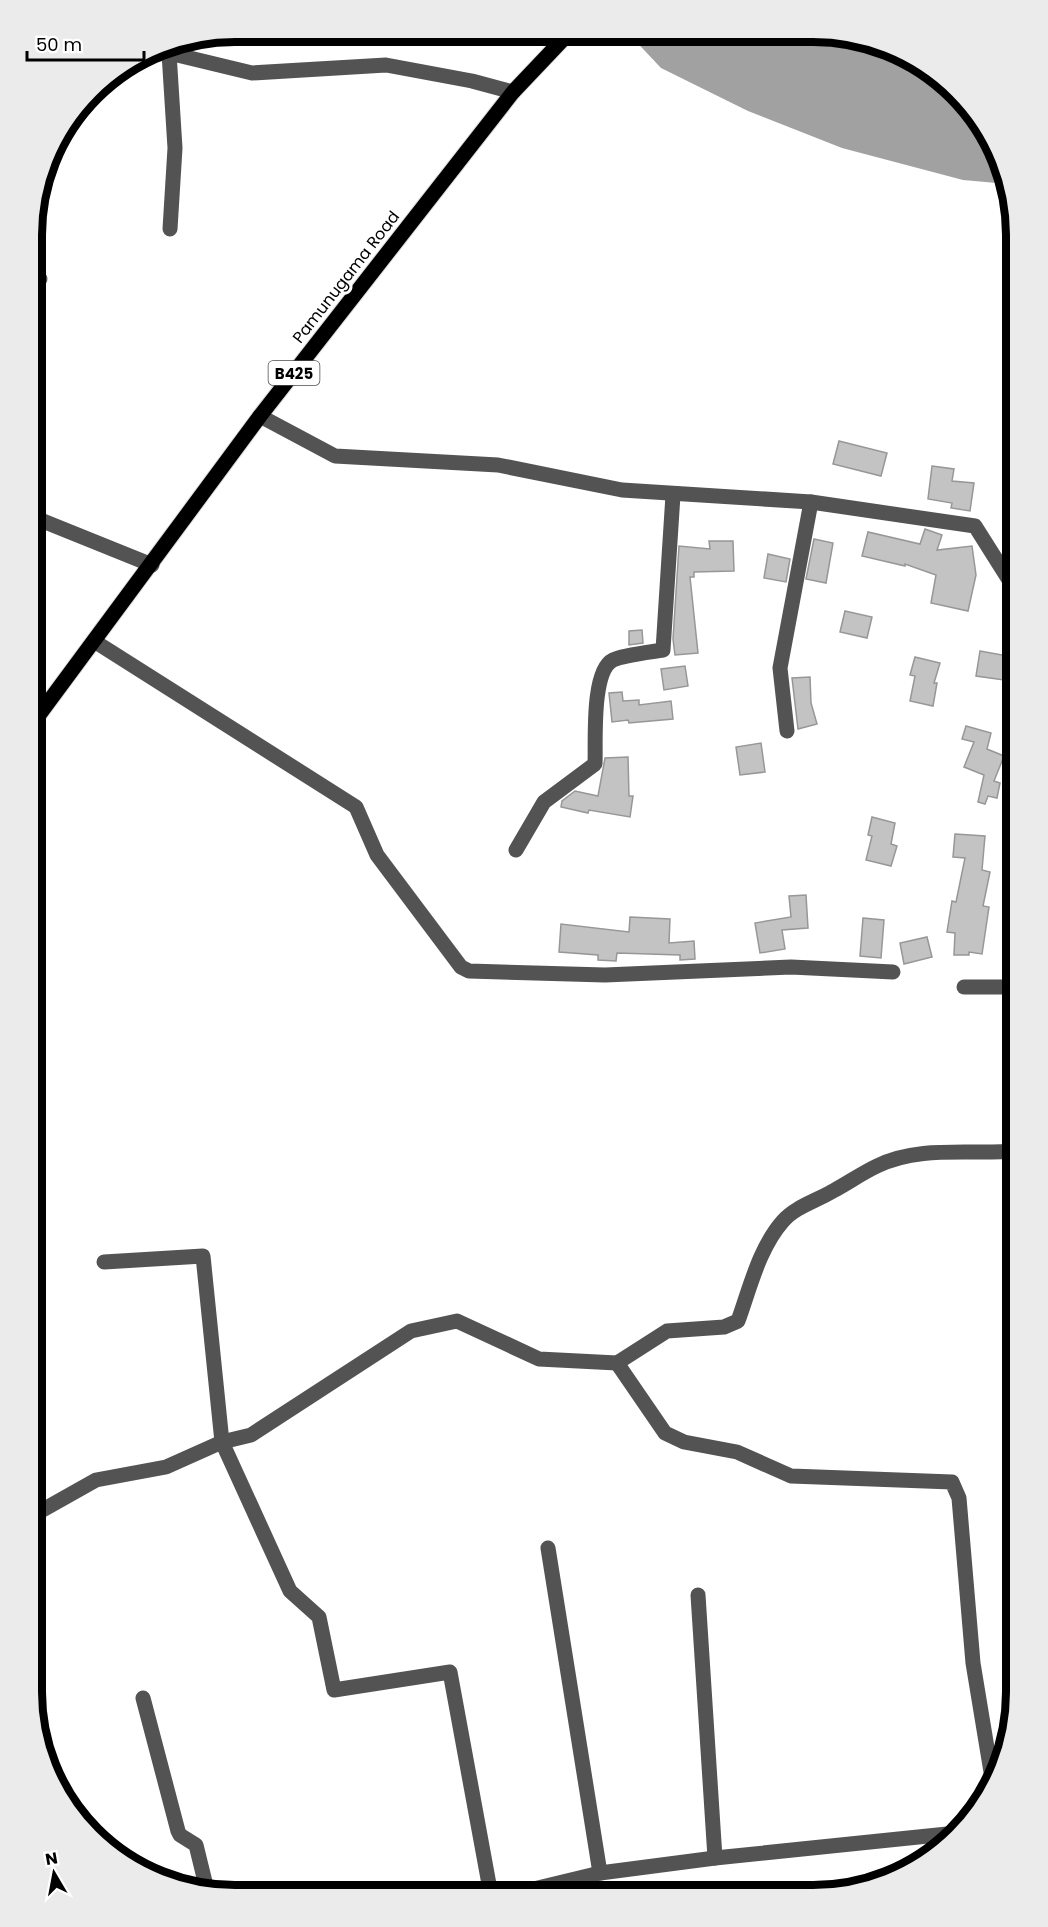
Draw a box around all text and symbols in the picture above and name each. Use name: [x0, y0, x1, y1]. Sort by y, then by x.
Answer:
scale bar: [27, 24, 144, 62]
text: 50 m: [36, 32, 82, 57]
street label: Pamunugama Road: [287, 206, 405, 348]
road number: B425: [268, 361, 320, 385]
north arrow: [24, 1843, 84, 1903]
text: N: [44, 1846, 59, 1871]

